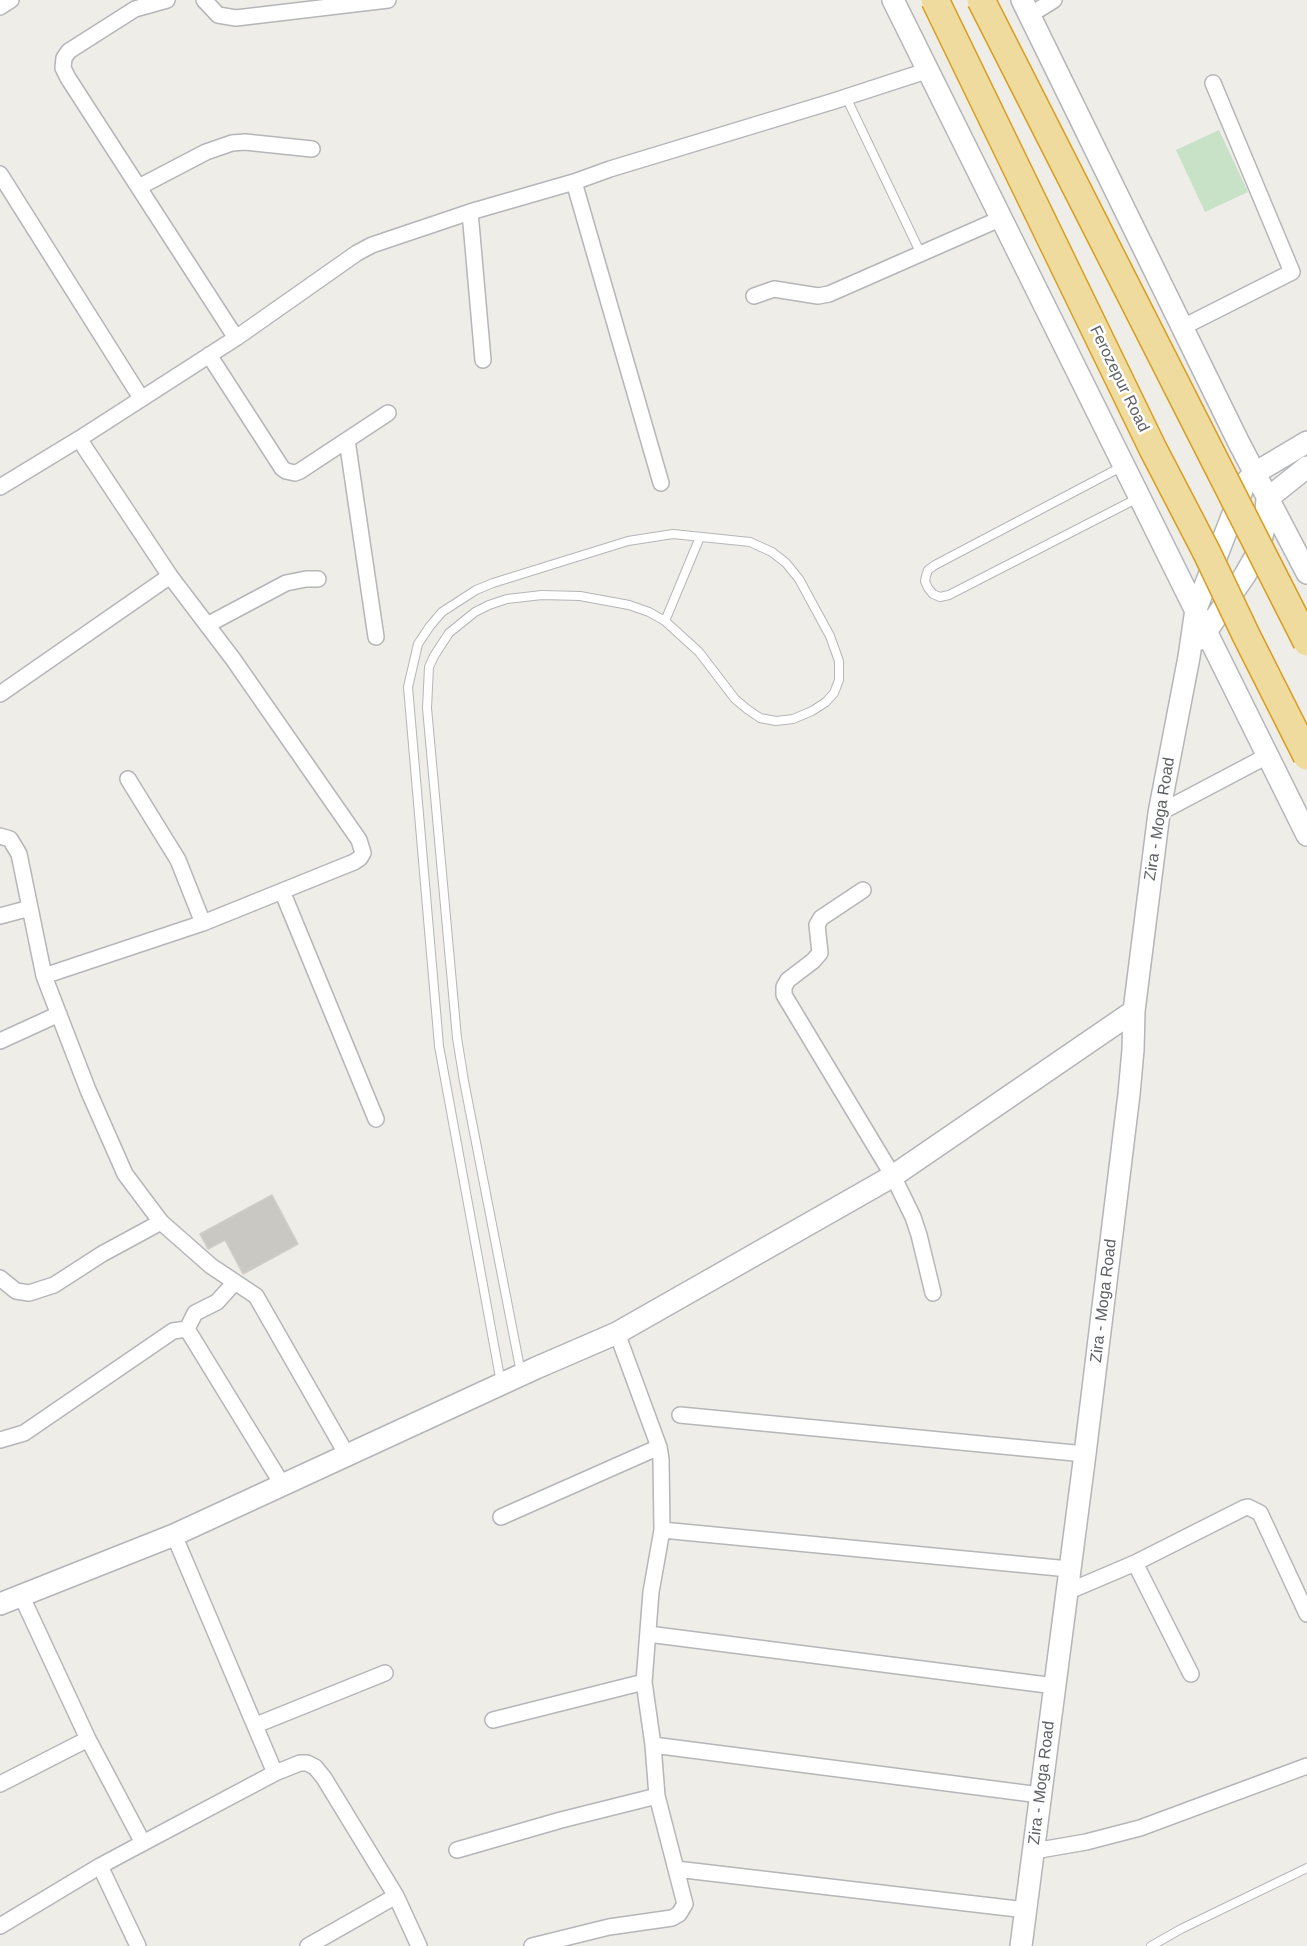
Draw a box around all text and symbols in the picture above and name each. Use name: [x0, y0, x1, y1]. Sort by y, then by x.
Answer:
street label: Ferozepur Road: [1085, 323, 1153, 435]
street label: Zira - Moga Road: [1141, 756, 1179, 882]
street label: Zira - Moga Road: [1087, 1238, 1121, 1364]
street label: Zira - Moga Road: [1025, 1720, 1059, 1846]

